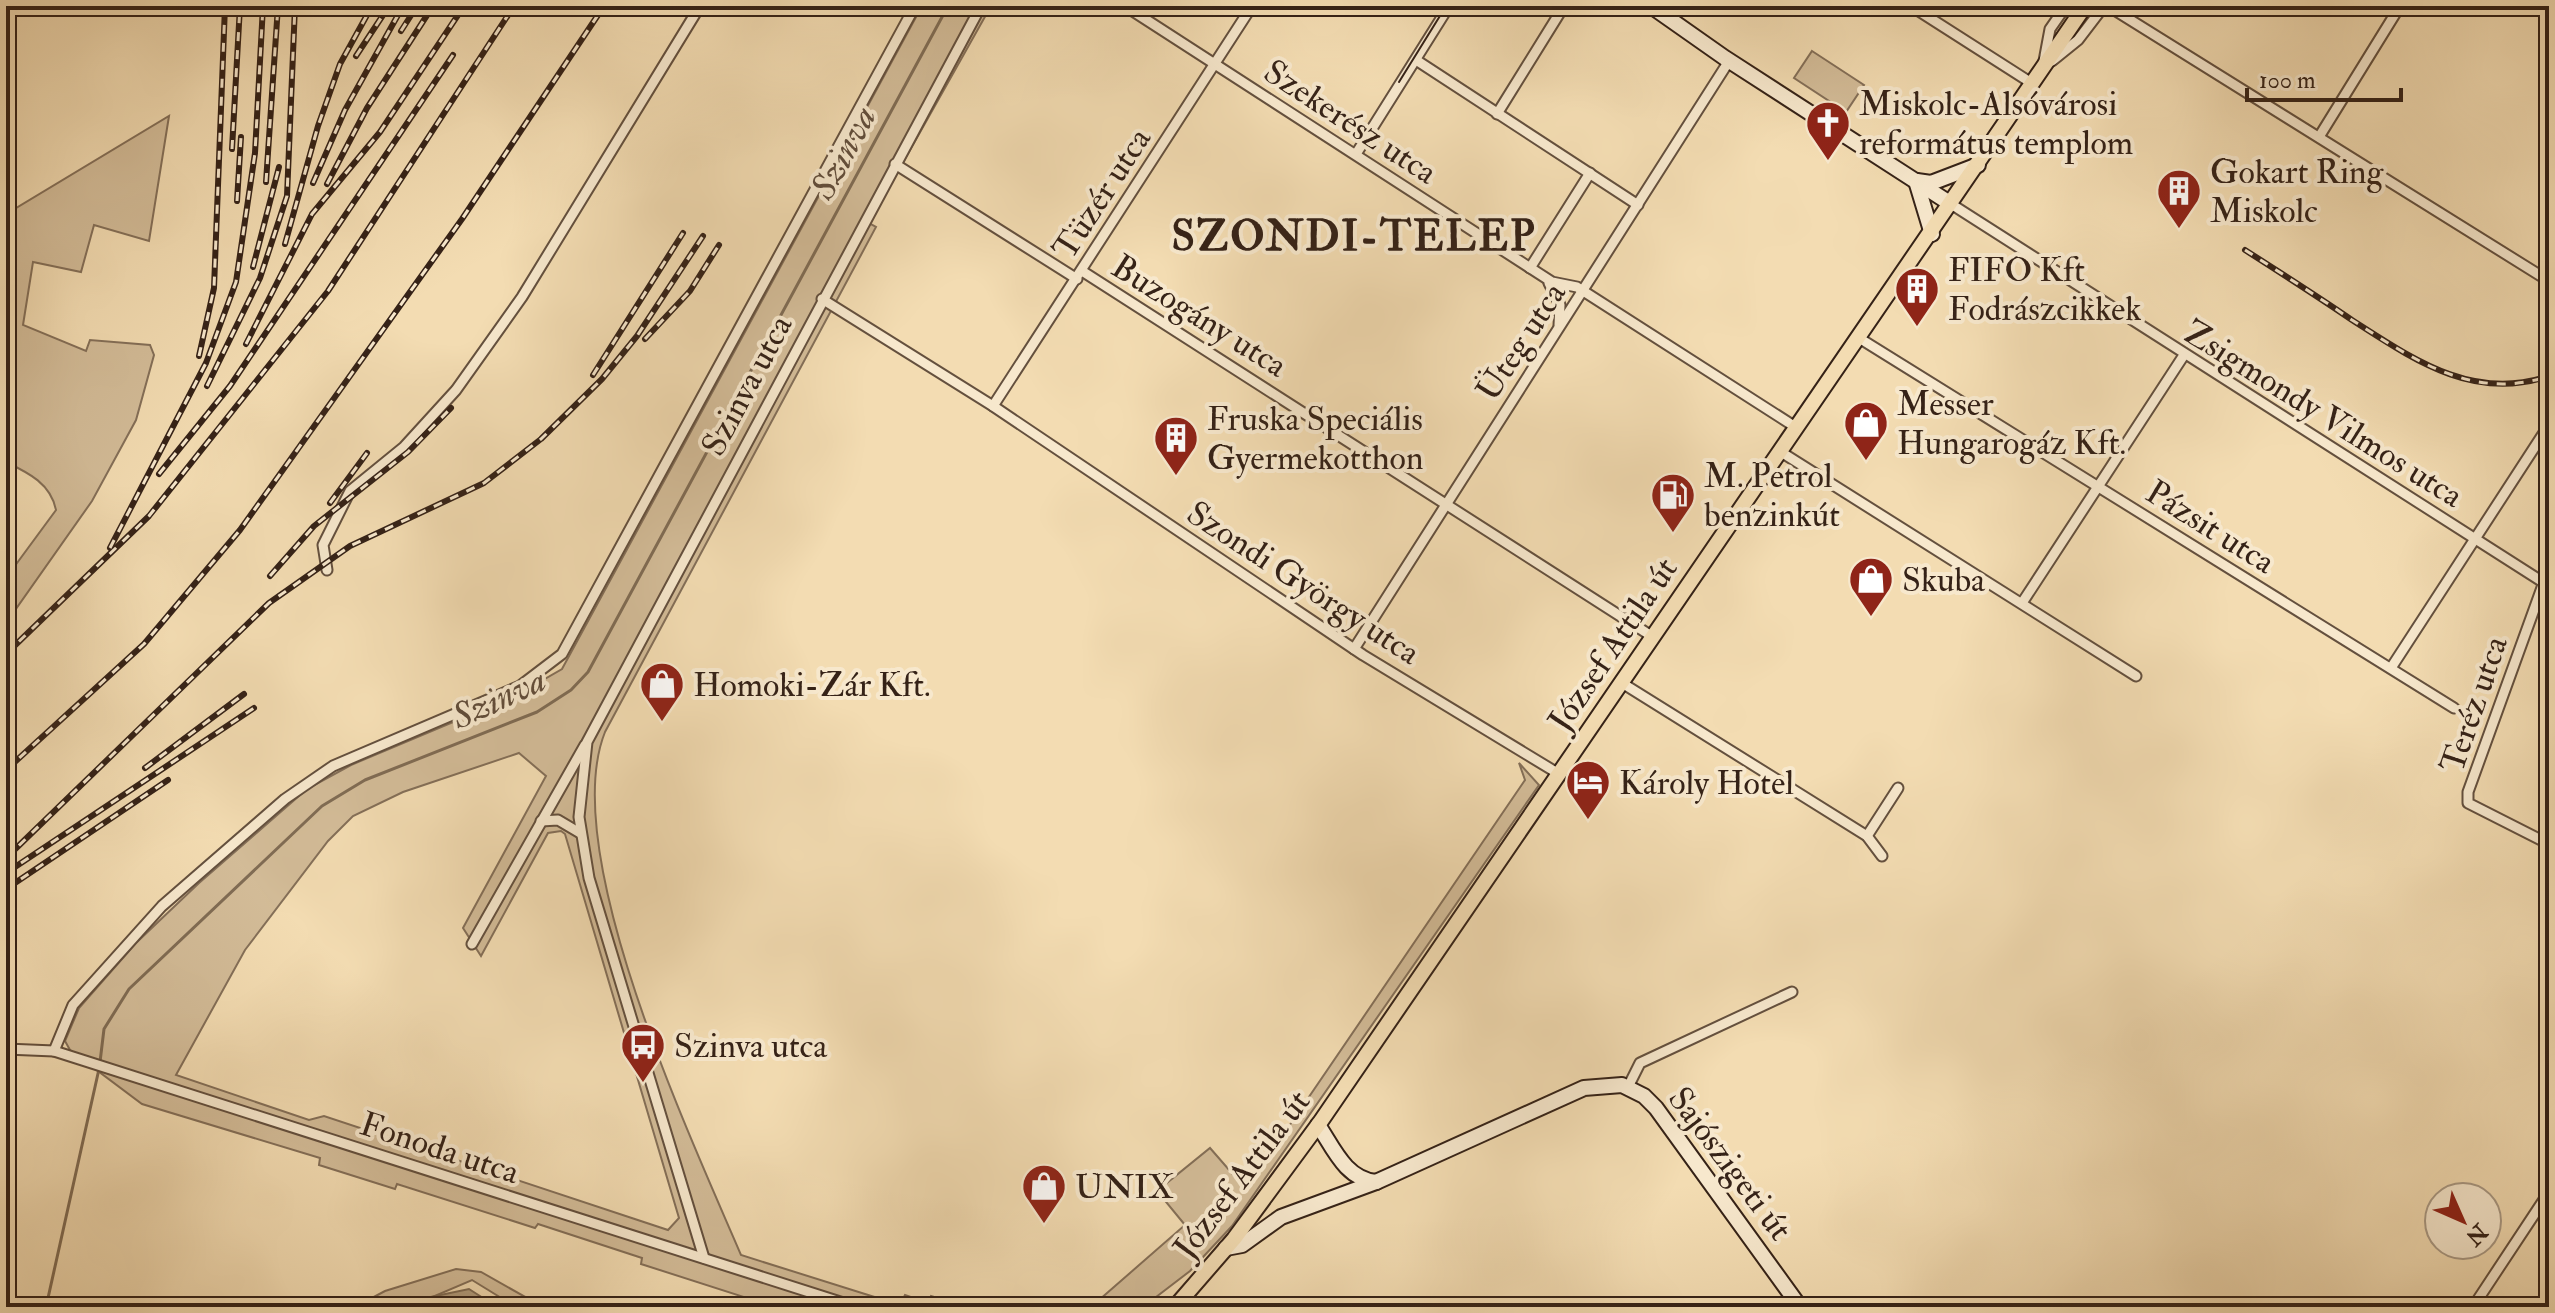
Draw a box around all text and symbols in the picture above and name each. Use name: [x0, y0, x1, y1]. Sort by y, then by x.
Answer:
street label: Szekerész utca: [1256, 50, 1446, 195]
scale bar: [2247, 52, 2401, 102]
text: 100 m: [2259, 65, 2316, 96]
place label: Miskolc-Alsóvárosi református templom: [1859, 83, 2133, 165]
water label: Szinva: [800, 98, 886, 208]
church icon: Miskolc-Alsóvárosi református templom: [1804, 99, 1852, 162]
street label: Tüzér utca: [1044, 119, 1161, 268]
place label: Gokart Ring Miskolc: [2210, 151, 2385, 233]
building icon: Gokart Ring Miskolc: [2155, 167, 2203, 230]
district label: SZONDI-TELEP: [1171, 211, 1537, 263]
street label: Buzogány utca: [1104, 245, 1296, 388]
place label: FIFO Kft Fodrászcikkek: [1948, 249, 2141, 331]
building icon: FIFO Kft Fodrászcikkek: [1893, 265, 1941, 328]
street label: Üteg utca: [1467, 273, 1576, 409]
street label: Szinva utca: [692, 307, 803, 463]
street label: Zsigmondy Vilmos utca: [2176, 311, 2472, 518]
place label: Messer Hungarogáz Kft.: [1897, 383, 2126, 465]
place label: Fruska Speciális Gyermekotthon: [1207, 398, 1423, 480]
shop icon: Messer Hungarogáz Kft.: [1842, 399, 1890, 462]
building icon: Fruska Speciális Gyermekotthon: [1152, 414, 1200, 477]
place label: M. Petrol benzinkút: [1704, 455, 1840, 537]
fuel station icon: M. Petrol benzinkút: [1649, 471, 1697, 534]
street label: Pázsit utca: [2138, 471, 2284, 584]
street label: Szondi György utca: [1178, 492, 1429, 675]
street label: József Attila út: [1539, 549, 1687, 741]
shop icon: Skuba: [1847, 555, 1895, 618]
place label: Skuba: [1902, 559, 1986, 602]
street label: Teréz utca: [2431, 630, 2518, 778]
water label: Szinva: [443, 657, 553, 740]
shop icon: Homoki-Zár Kft.: [638, 660, 686, 723]
place label: Homoki-Zár Kft.: [693, 664, 931, 707]
hotel icon: Károly Hotel: [1564, 758, 1612, 821]
place label: Károly Hotel: [1619, 762, 1794, 805]
bus stop icon: Szinva utca: [619, 1021, 667, 1084]
place label: Szinva utca: [674, 1025, 828, 1068]
street label: Sajószigeti út: [1658, 1079, 1801, 1249]
street label: József Attila út: [1164, 1082, 1320, 1269]
street label: Fonoda utca: [355, 1103, 525, 1195]
shop icon: UNIX: [1020, 1162, 1068, 1225]
place label: UNIX: [1075, 1166, 1174, 1209]
north arrow: [2423, 1181, 2503, 1261]
text: N: [2459, 1217, 2494, 1252]

